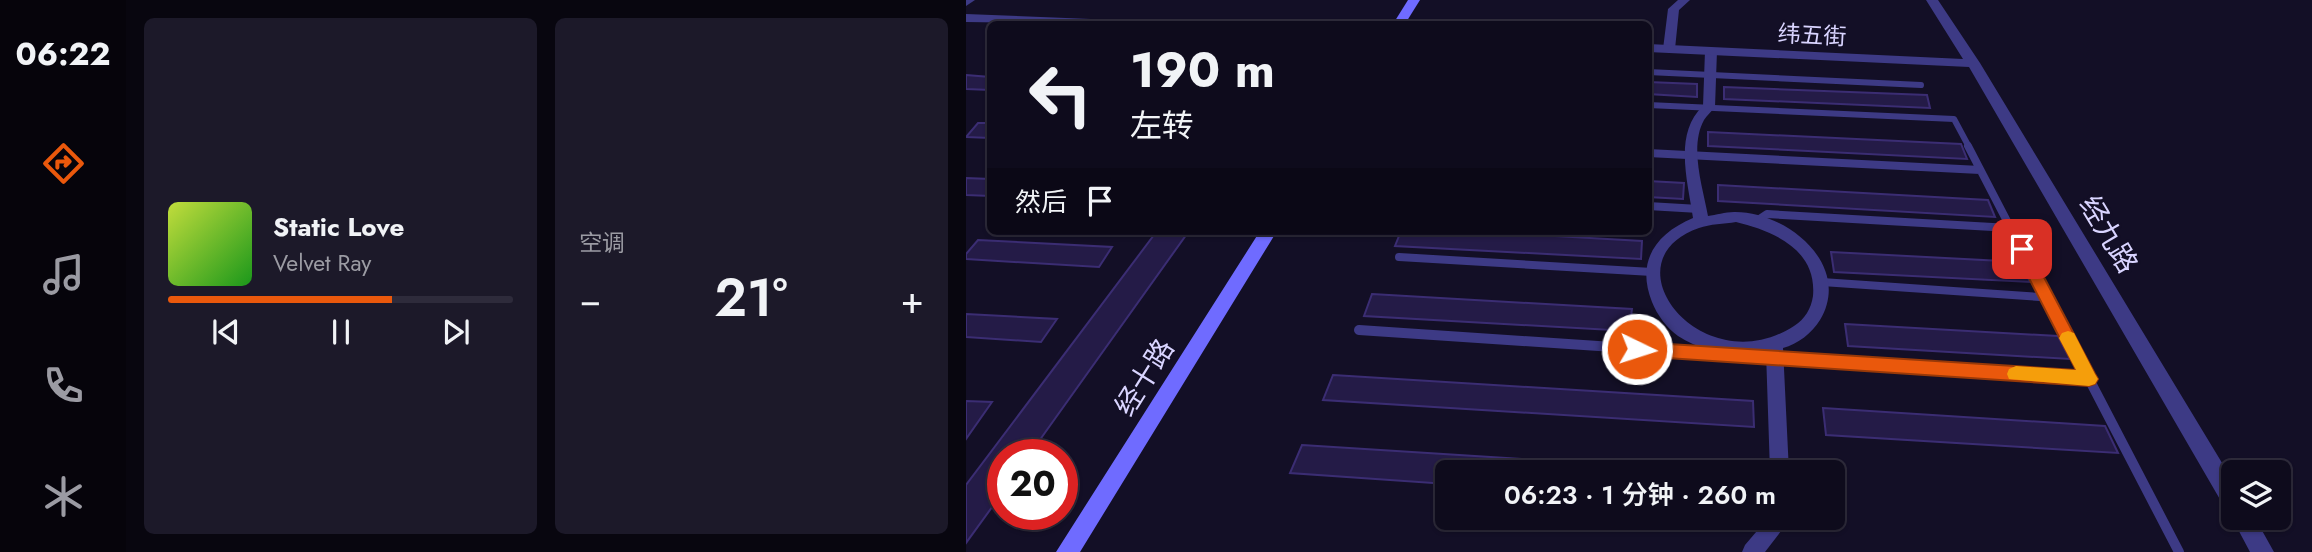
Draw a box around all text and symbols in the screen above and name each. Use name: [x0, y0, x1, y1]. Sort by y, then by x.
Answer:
street label: 纬五街: [1777, 16, 1847, 54]
text: 06:22: [16, 31, 110, 77]
text: 190 m: [1130, 35, 1275, 105]
icon: left: [1015, 49, 1106, 140]
text: 左转: [1130, 103, 1194, 149]
icon: directions: [39, 139, 88, 188]
icon: arrive: [1081, 182, 1119, 220]
text: 然后: [1015, 183, 1067, 221]
street label: 经九路: [2069, 188, 2148, 281]
text: Static Love: [273, 208, 405, 246]
pin: [1992, 219, 2052, 279]
text: 空调: [579, 226, 625, 260]
icon: arrive: [2003, 230, 2041, 268]
text: Velvet Ray: [273, 246, 371, 280]
icon: music: [39, 250, 88, 299]
text: 21°: [714, 260, 788, 336]
text: −: [579, 272, 601, 327]
text: +: [901, 272, 924, 327]
position arrow: [1600, 312, 1674, 386]
icon: previous: [207, 313, 245, 351]
icon: pause: [322, 313, 360, 351]
icon: next: [437, 313, 475, 351]
street label: 经十路: [1105, 331, 1184, 424]
icon: phone: [39, 361, 88, 410]
speed limit sign: 20: [987, 439, 1078, 530]
map controls: [2221, 460, 2291, 530]
button: layers: [2221, 460, 2291, 530]
icon: climate: [39, 472, 88, 521]
text: 06:23 · 1 分钟 · 260 m: [1504, 476, 1776, 514]

